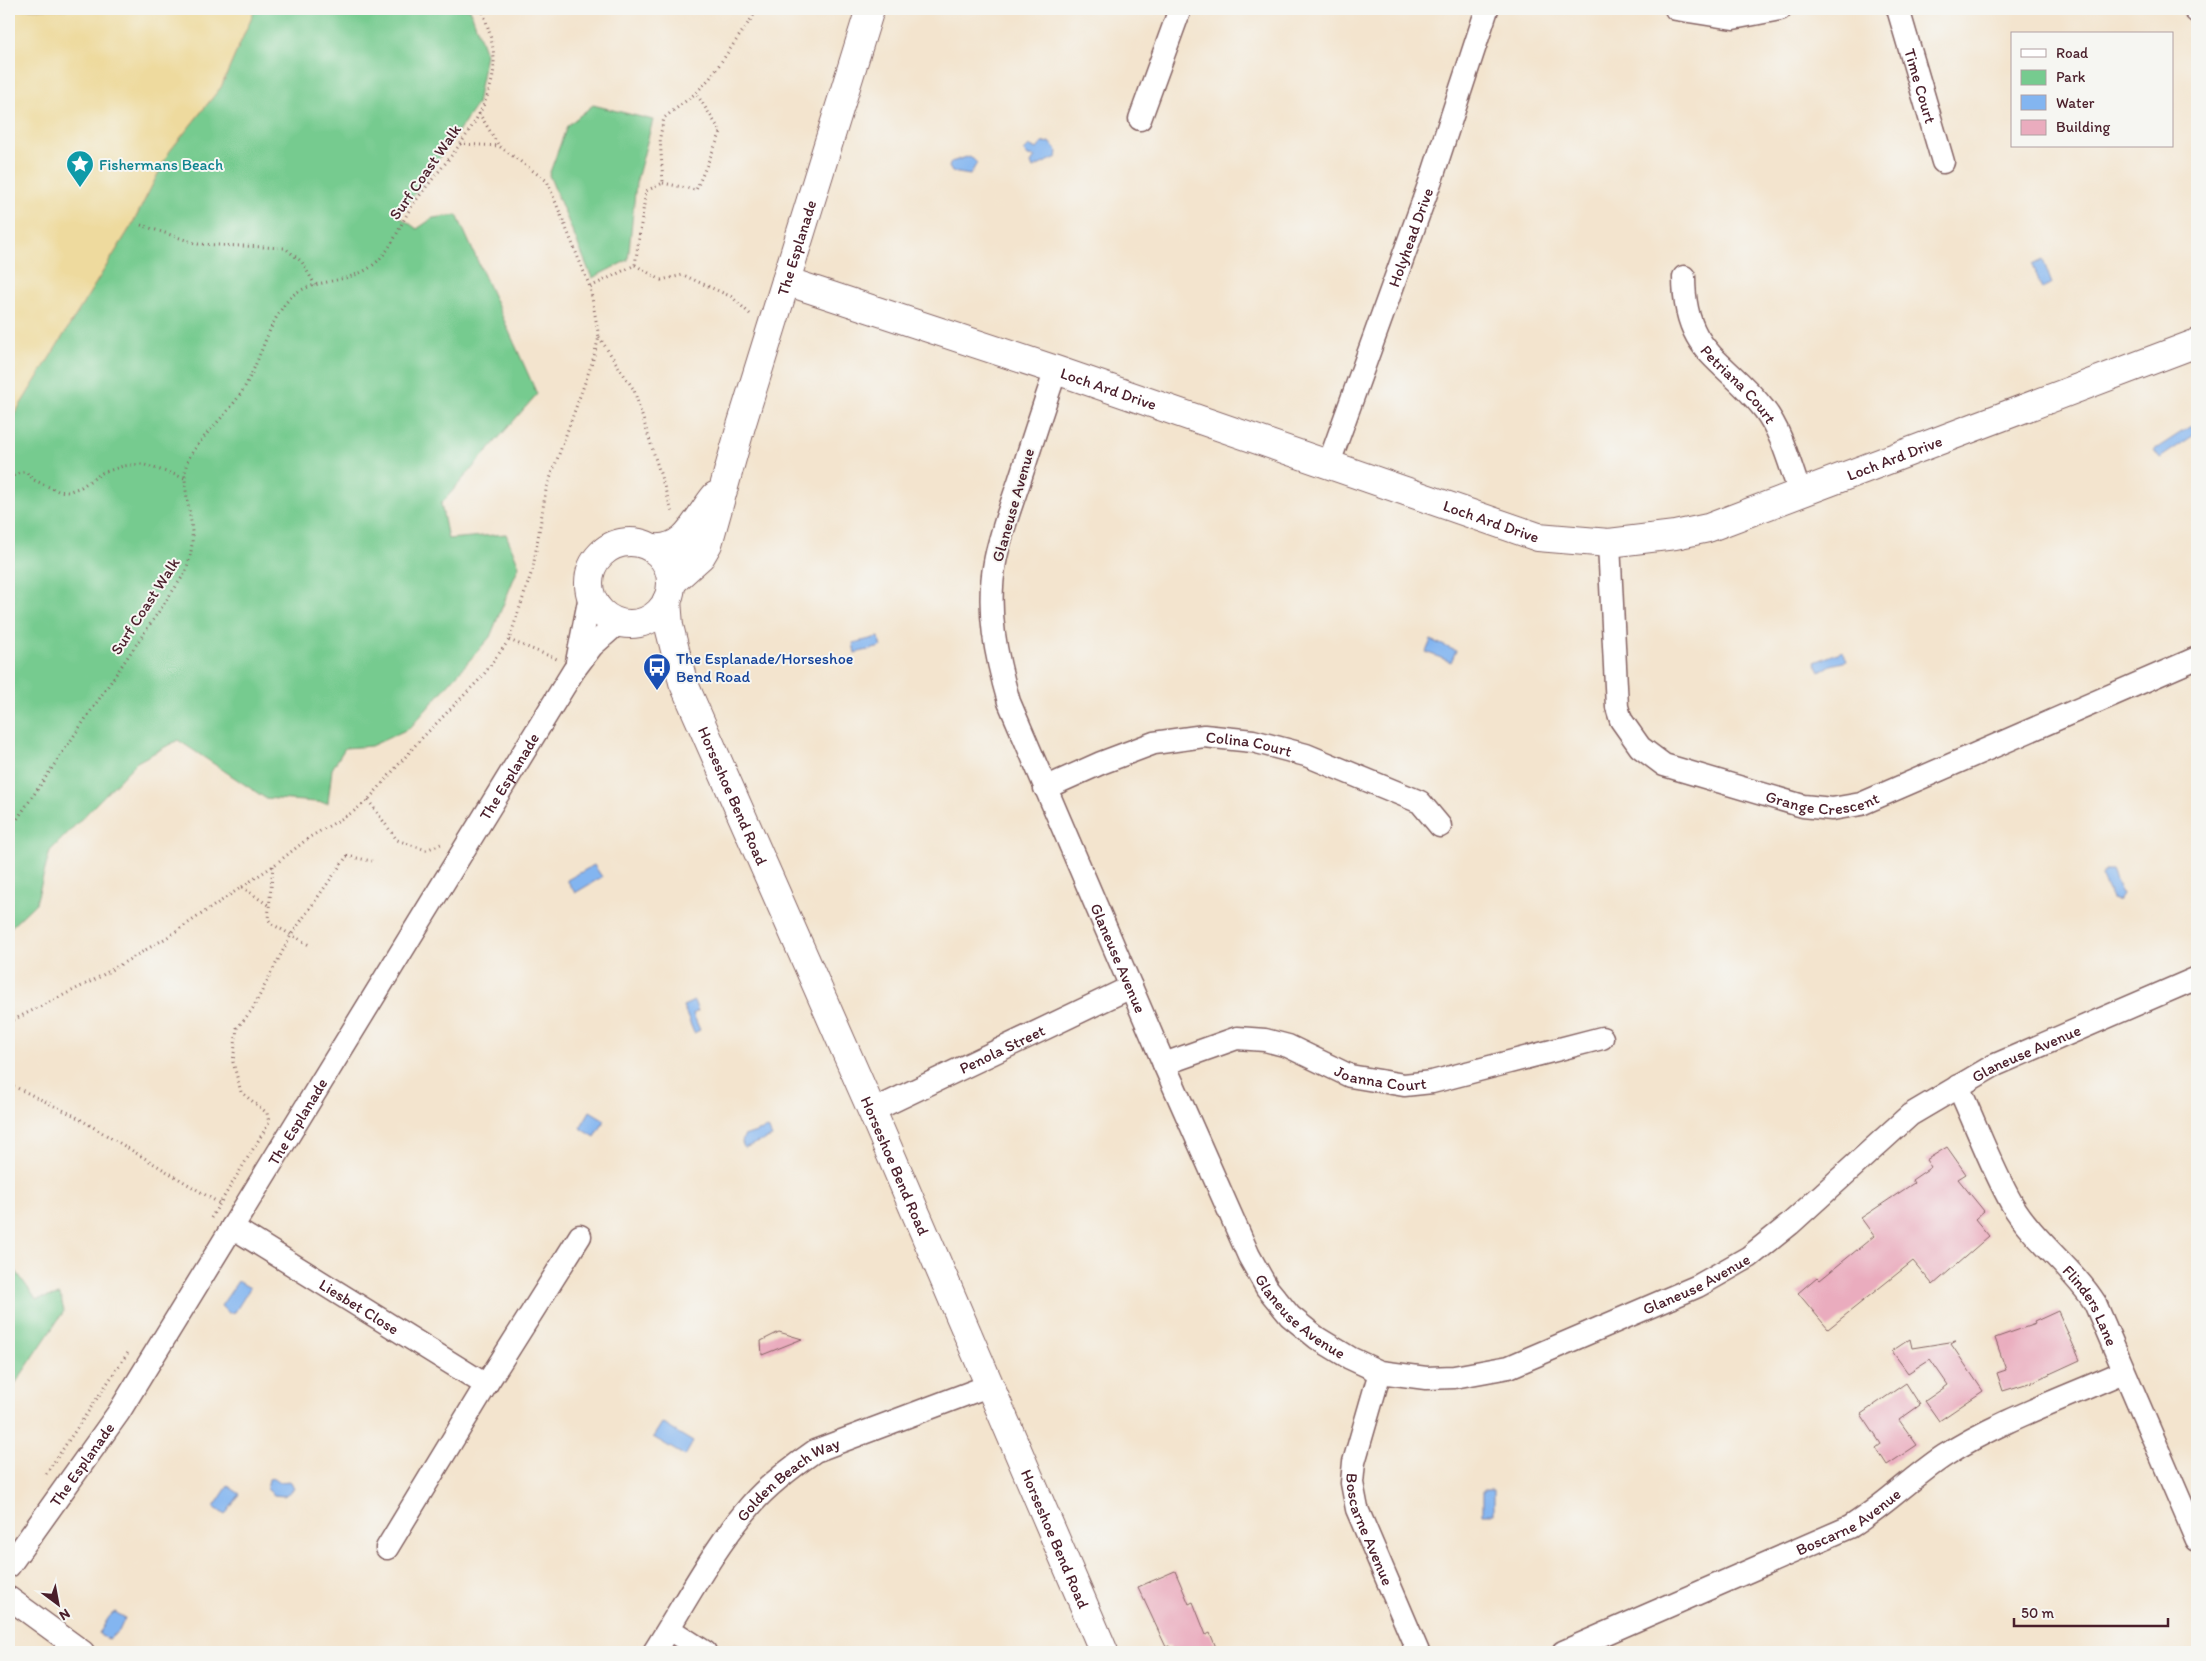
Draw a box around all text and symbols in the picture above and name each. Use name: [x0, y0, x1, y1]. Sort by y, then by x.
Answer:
legend: [2011, 32, 2174, 148]
text: Road: [2056, 44, 2089, 62]
street label: Time Court: [1901, 46, 1941, 125]
text: Park: [2056, 68, 2086, 86]
text: Water: [2056, 94, 2095, 112]
text: Building: [2056, 118, 2110, 136]
street label: Surf Coast Walk: [385, 120, 465, 223]
place icon: Fishermans Beach: [65, 149, 95, 188]
place label: Fishermans Beach: [99, 155, 223, 174]
street label: Holyhead Drive: [1384, 185, 1437, 289]
street label: The Esplanade: [772, 198, 820, 298]
street label: Petriana Court: [1697, 341, 1781, 427]
street label: Loch Ard Drive: [1058, 363, 1159, 414]
street label: Loch Ard Drive: [1844, 431, 1945, 484]
street label: Glaneuse Avenue: [988, 446, 1038, 564]
street label: Loch Ard Drive: [1441, 495, 1542, 546]
street label: Surf Coast Walk: [106, 553, 184, 658]
place label: The Esplanade/Horseshoe Bend Road: [676, 649, 853, 686]
bus stop icon: The Esplanade/Horseshoe Bend Road: [642, 652, 672, 691]
street label: Horseshoe Bend Road: [694, 723, 772, 868]
street label: Colina Court: [1205, 727, 1294, 760]
street label: The Esplanade: [475, 729, 543, 823]
street label: Grange Crescent: [1764, 786, 1882, 819]
street label: Glaneuse Avenue: [1087, 900, 1150, 1016]
street label: Penola Street: [956, 1020, 1048, 1077]
street label: Glaneuse Avenue: [1968, 1020, 2083, 1086]
street label: Joanna Court: [1332, 1061, 1427, 1095]
street label: The Esplanade: [263, 1074, 331, 1169]
street label: Horseshoe Bend Road: [857, 1093, 934, 1238]
street label: Glaneuse Avenue: [1640, 1249, 1753, 1318]
street label: Flinders Lane: [2059, 1261, 2122, 1349]
street label: Glaneuse Avenue: [1251, 1270, 1349, 1363]
street label: Liesbet Close: [316, 1274, 403, 1338]
street label: The Esplanade: [45, 1419, 118, 1510]
street label: Golden Beach Way: [732, 1433, 843, 1525]
street label: Horseshoe Bend Road: [1017, 1466, 1094, 1611]
street label: Boscarne Avenue: [1343, 1472, 1398, 1588]
street label: Boscarne Avenue: [1793, 1484, 1905, 1559]
north arrow: [32, 1578, 82, 1628]
scale bar: [2014, 1596, 2167, 1628]
text: 50 m: [2021, 1604, 2054, 1622]
text: N: [56, 1605, 73, 1624]

